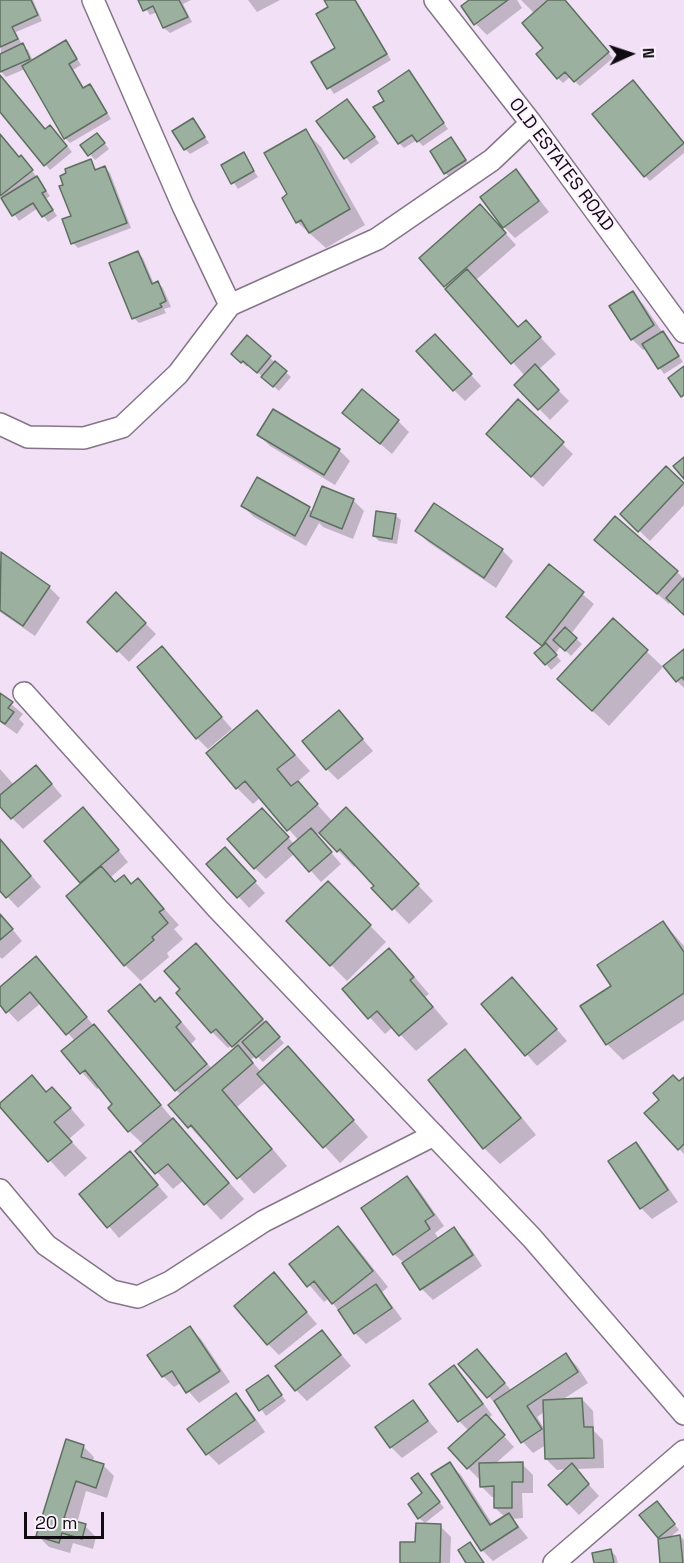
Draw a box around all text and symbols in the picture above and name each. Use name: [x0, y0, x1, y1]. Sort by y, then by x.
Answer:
north arrow: [600, 24, 660, 84]
text: N: [638, 47, 659, 59]
street label: OLD ESTATES ROAD: [504, 94, 618, 236]
scale bar: [27, 1500, 106, 1538]
text: 20 m: [35, 1511, 78, 1534]

